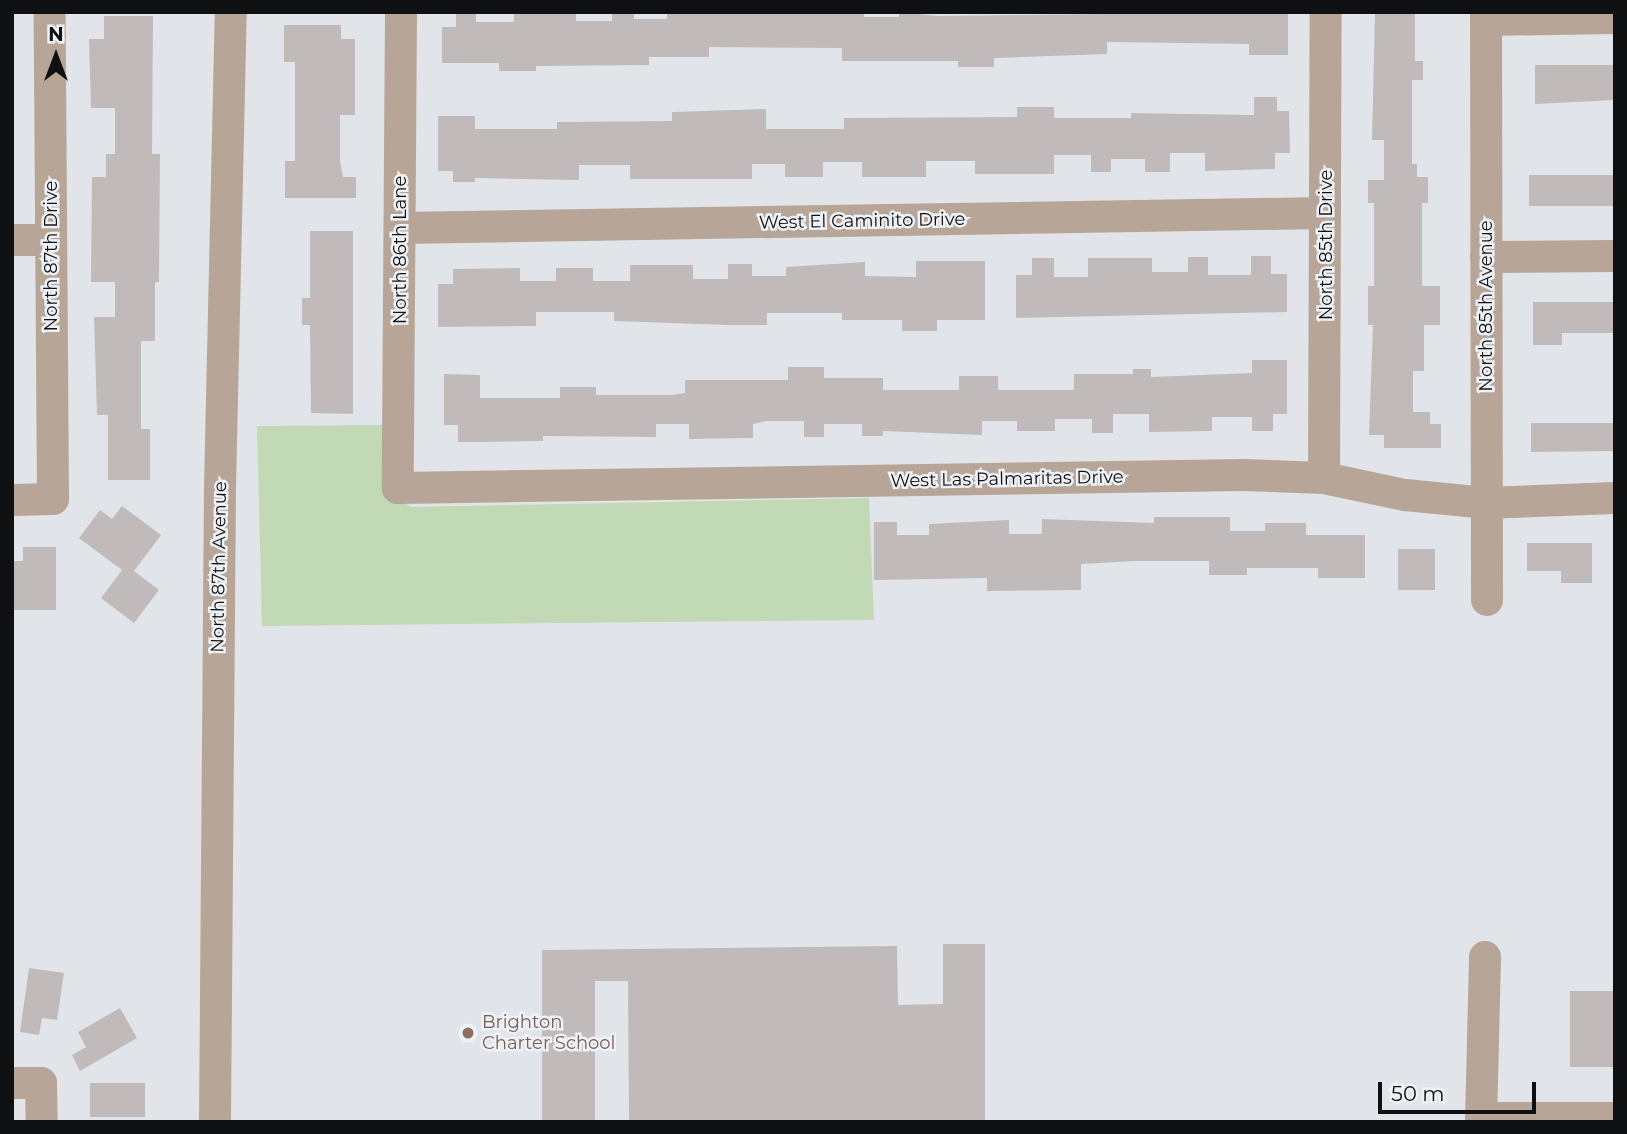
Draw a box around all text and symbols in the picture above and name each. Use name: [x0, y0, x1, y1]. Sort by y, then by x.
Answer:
north arrow: [21, 21, 91, 91]
text: N: [48, 23, 64, 46]
street label: North 85th Drive: [1315, 170, 1337, 320]
street label: North 86th Lane: [389, 176, 411, 324]
street label: North 87th Drive: [40, 181, 62, 331]
street label: West El Caminito Drive: [759, 208, 965, 234]
street label: North 85th Avenue: [1475, 220, 1497, 392]
street label: West Las Palmaritas Drive: [890, 466, 1124, 492]
street label: North 87th Avenue: [207, 481, 231, 653]
place label: Brighton Charter School: [482, 1012, 615, 1054]
marker: Brighton Charter School: [460, 1025, 476, 1041]
scale bar: [1382, 1068, 1540, 1112]
text: 50 m: [1391, 1081, 1445, 1106]

